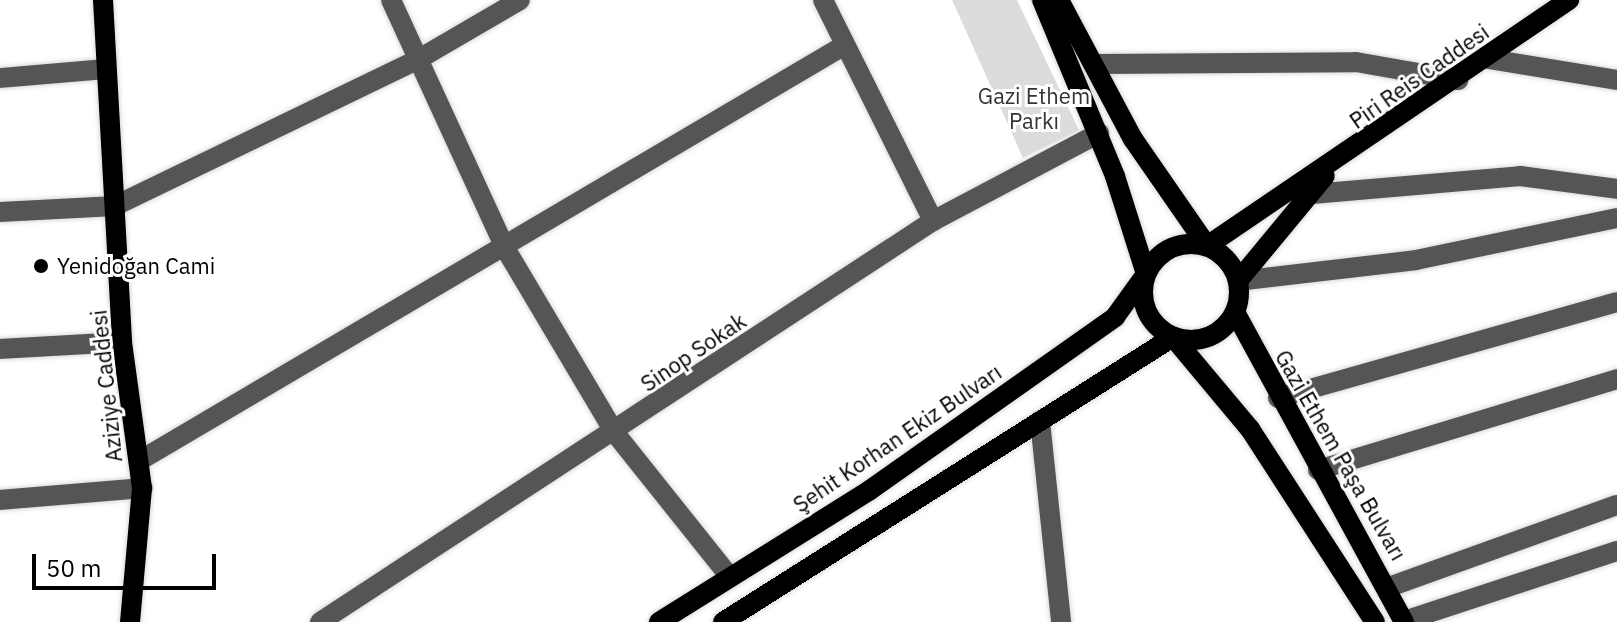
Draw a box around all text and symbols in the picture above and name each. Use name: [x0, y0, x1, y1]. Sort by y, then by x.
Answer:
street label: Piri Reis Caddesi: [1344, 18, 1494, 134]
park label: Gazi Ethem Parkı: [978, 82, 1090, 134]
place label: Yenidoğan Cami: [57, 253, 215, 279]
marker: Yenidoğan Cami: [32, 257, 50, 275]
street label: Sinop Sokak: [635, 307, 751, 397]
street label: Aziziye Caddesi: [85, 308, 127, 464]
street label: Gazi Ethem Paşa Bulvarı: [1270, 345, 1412, 565]
street label: Şehit Korhan Ekiz Bulvarı: [788, 358, 1006, 518]
scale bar: [36, 538, 220, 588]
text: 50 m: [46, 552, 101, 584]

